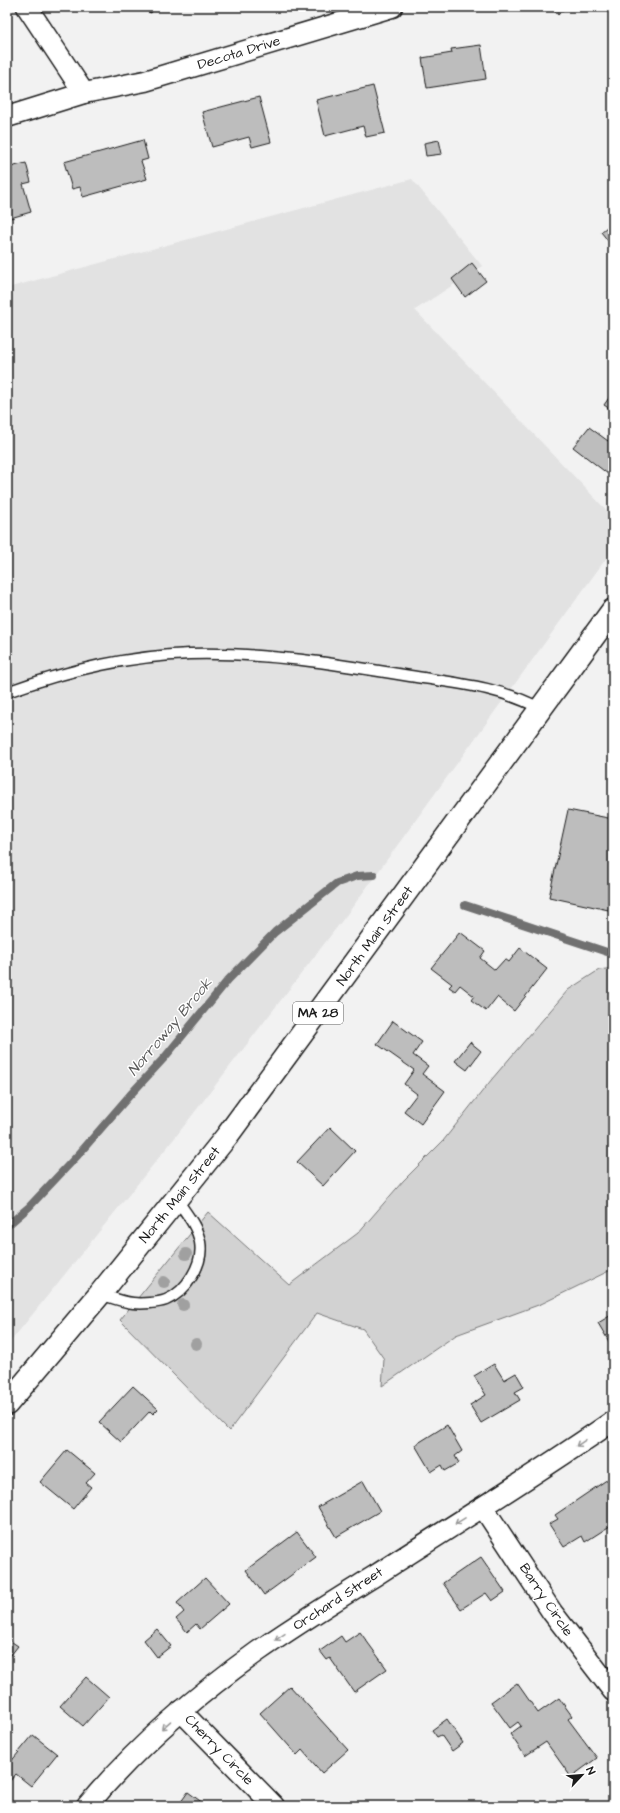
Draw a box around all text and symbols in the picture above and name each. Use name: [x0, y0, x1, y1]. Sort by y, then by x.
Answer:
street label: Decota Drive: [195, 31, 283, 75]
street label: North Main Street: [332, 882, 418, 990]
water label: Norroway Brook: [123, 973, 218, 1081]
road number: MA 28: [293, 1002, 343, 1024]
street label: North Main Street: [135, 1142, 225, 1248]
one-way arrow: [576, 1439, 587, 1447]
one-way arrow: [454, 1518, 466, 1526]
street label: Barry Circle: [514, 1559, 578, 1641]
street label: Orchard Street: [289, 1562, 387, 1636]
one-way arrow: [274, 1633, 286, 1641]
street label: Cherry Circle: [180, 1710, 258, 1790]
one-way arrow: [161, 1720, 171, 1729]
north arrow: [562, 1755, 602, 1795]
text: N: [582, 1764, 599, 1777]

